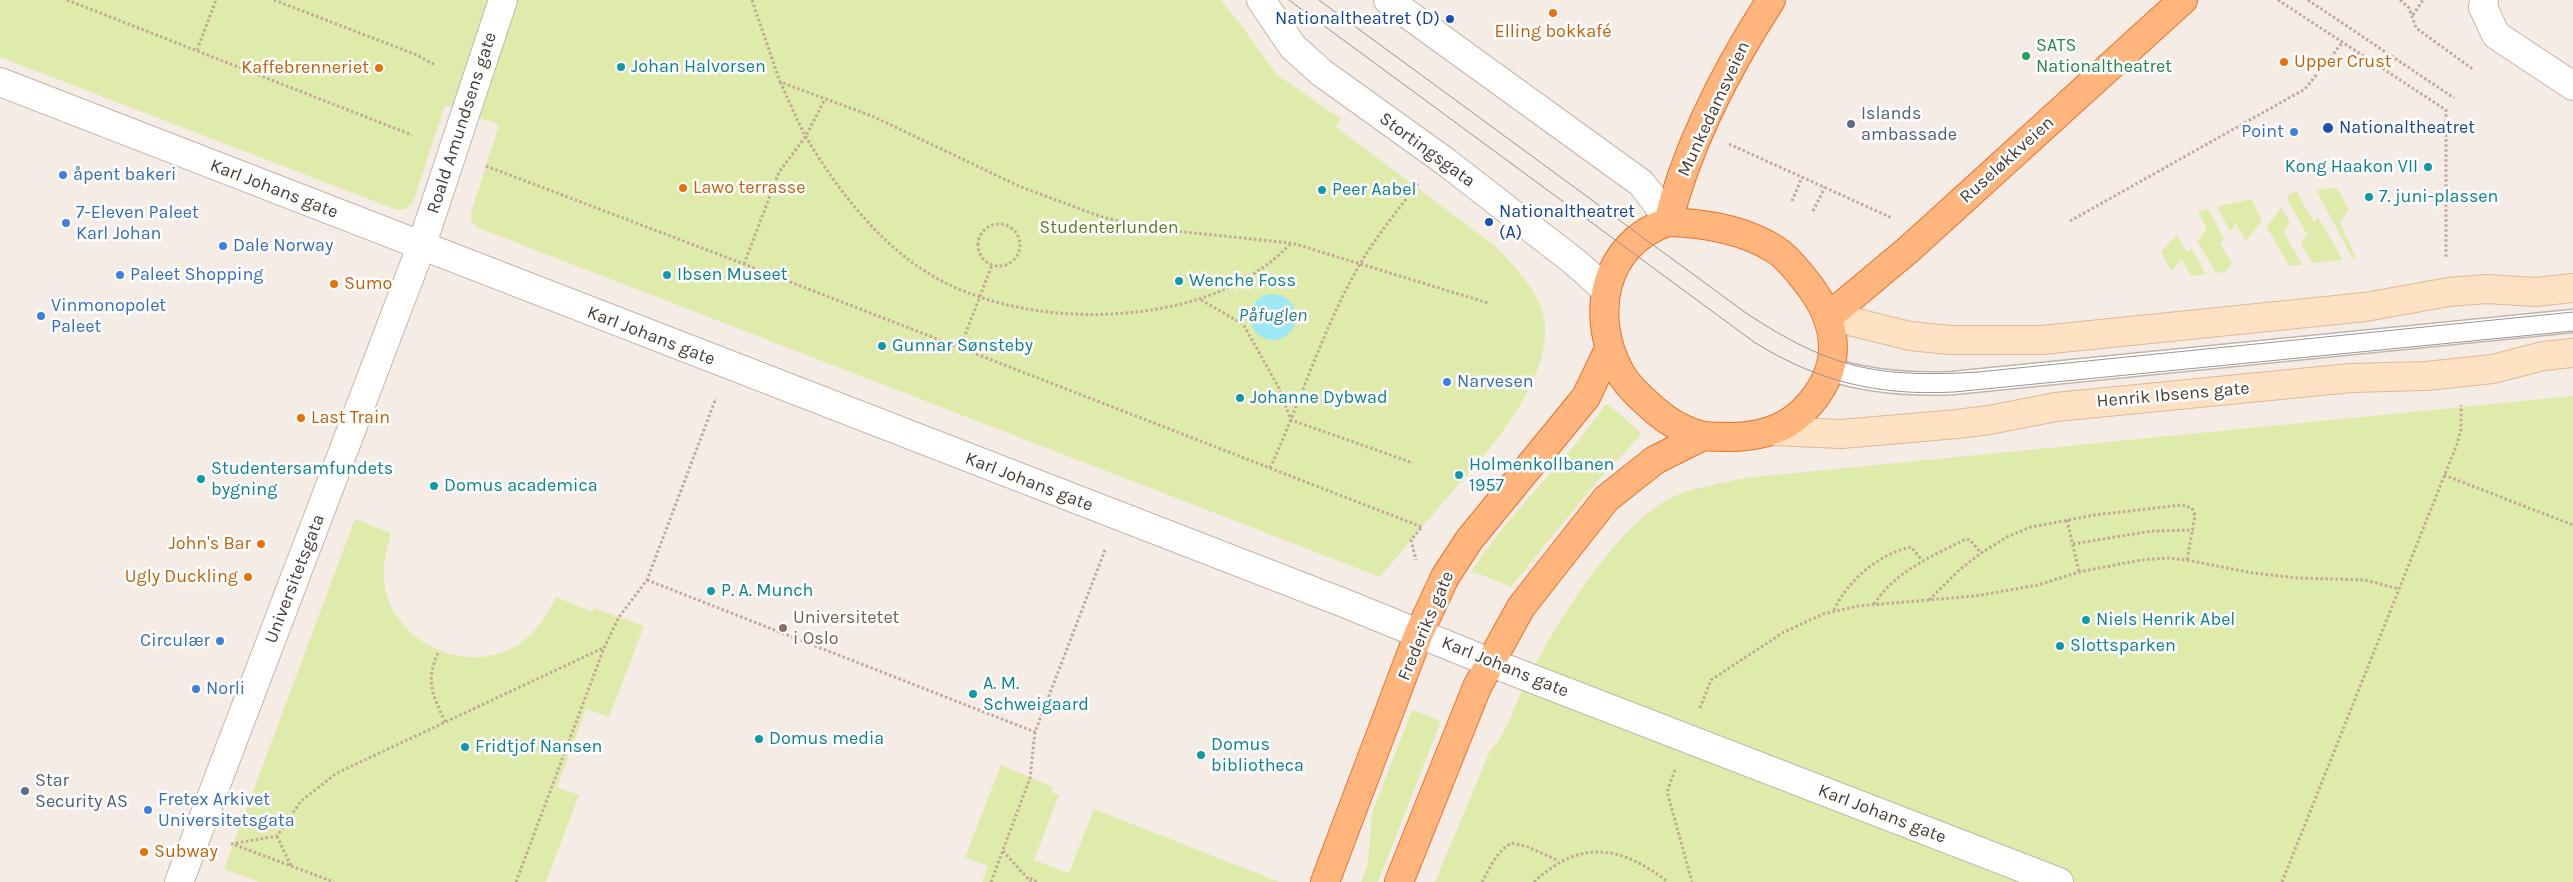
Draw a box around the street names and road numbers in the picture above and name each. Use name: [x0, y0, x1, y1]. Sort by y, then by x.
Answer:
street label: Roald Amundsens gate: [422, 29, 502, 217]
street label: Munkedamsveien: [1673, 38, 1755, 180]
street label: Stortingsgata: [1375, 108, 1479, 192]
street label: Ruseløkkveien: [1955, 112, 2059, 208]
street label: Karl Johans gate: [207, 155, 341, 223]
street label: Karl Johans gate: [584, 302, 718, 370]
street label: Henrik Ibsens gate: [2096, 378, 2250, 412]
street label: Karl Johans gate: [962, 448, 1096, 516]
street label: Universitetsgata: [260, 511, 330, 647]
street label: Frederiks gate: [1393, 568, 1459, 684]
street label: Karl Johans gate: [1438, 632, 1572, 702]
street label: Karl Johans gate: [1815, 780, 1949, 848]

